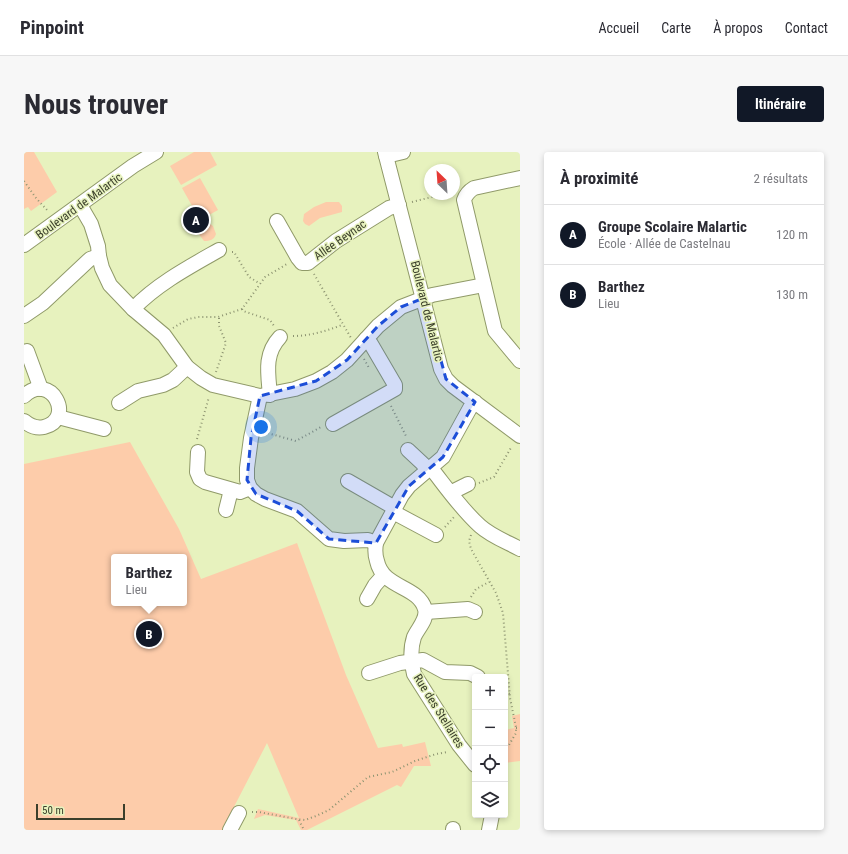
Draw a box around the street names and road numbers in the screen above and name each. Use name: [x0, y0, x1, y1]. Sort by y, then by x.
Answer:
street label: Boulevard de Malartic: [33, 170, 125, 242]
street label: Allée Beynac: [311, 217, 369, 263]
street label: Boulevard de Malartic: [408, 259, 446, 363]
street label: Rue des Stellaires: [411, 672, 467, 750]

